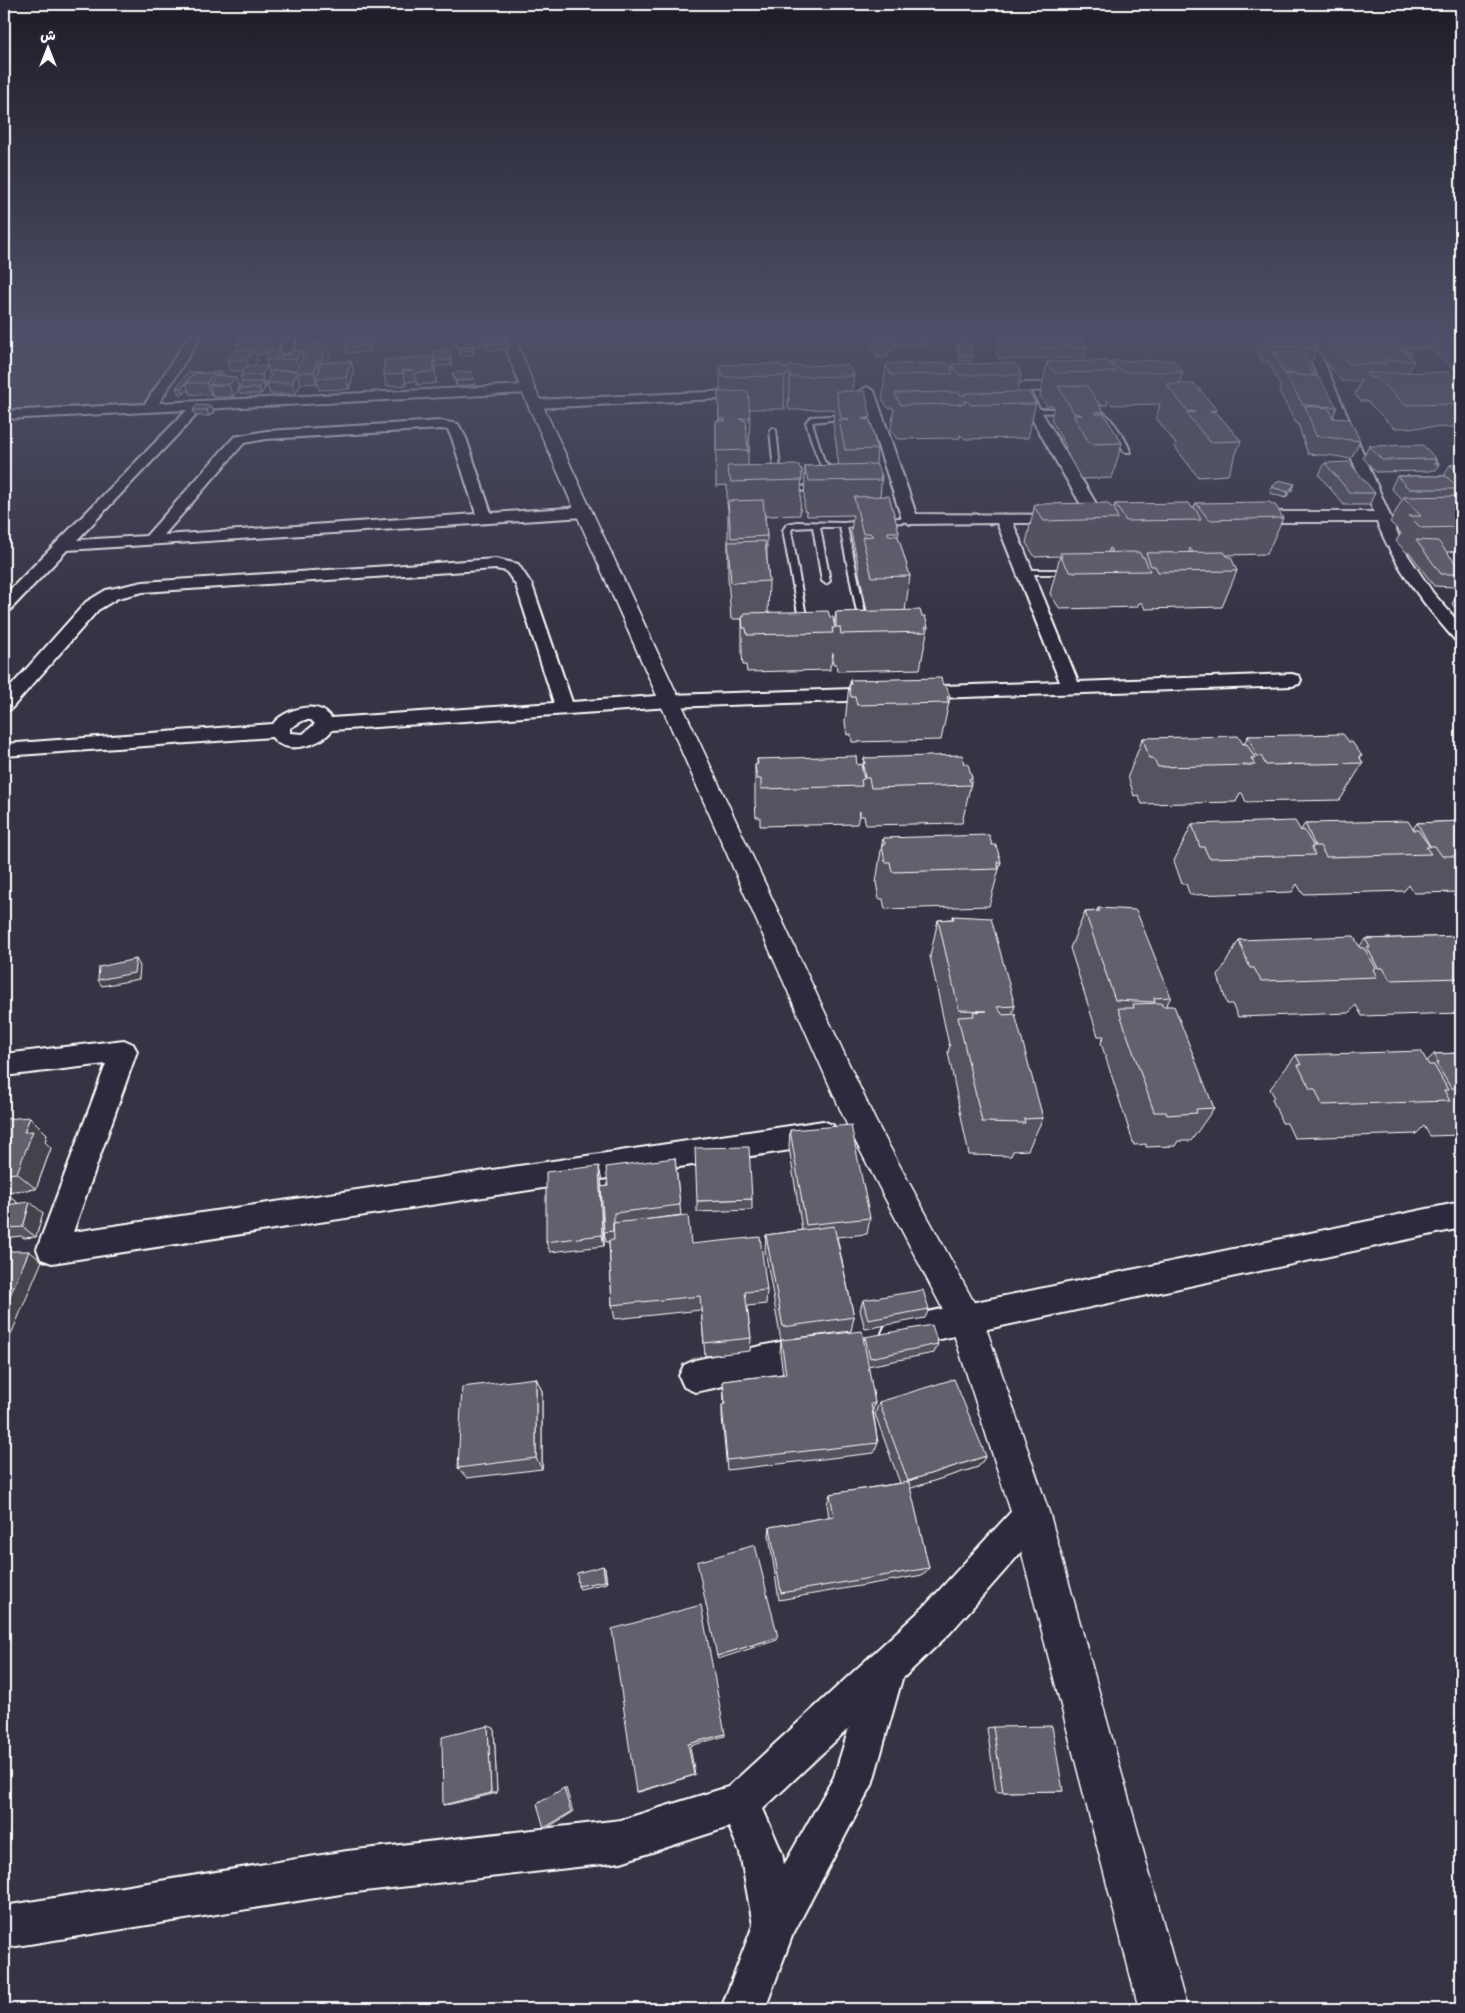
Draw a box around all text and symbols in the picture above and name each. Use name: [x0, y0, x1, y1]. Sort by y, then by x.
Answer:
north arrow: [22, 22, 72, 72]
text: ش: [40, 26, 56, 46]

